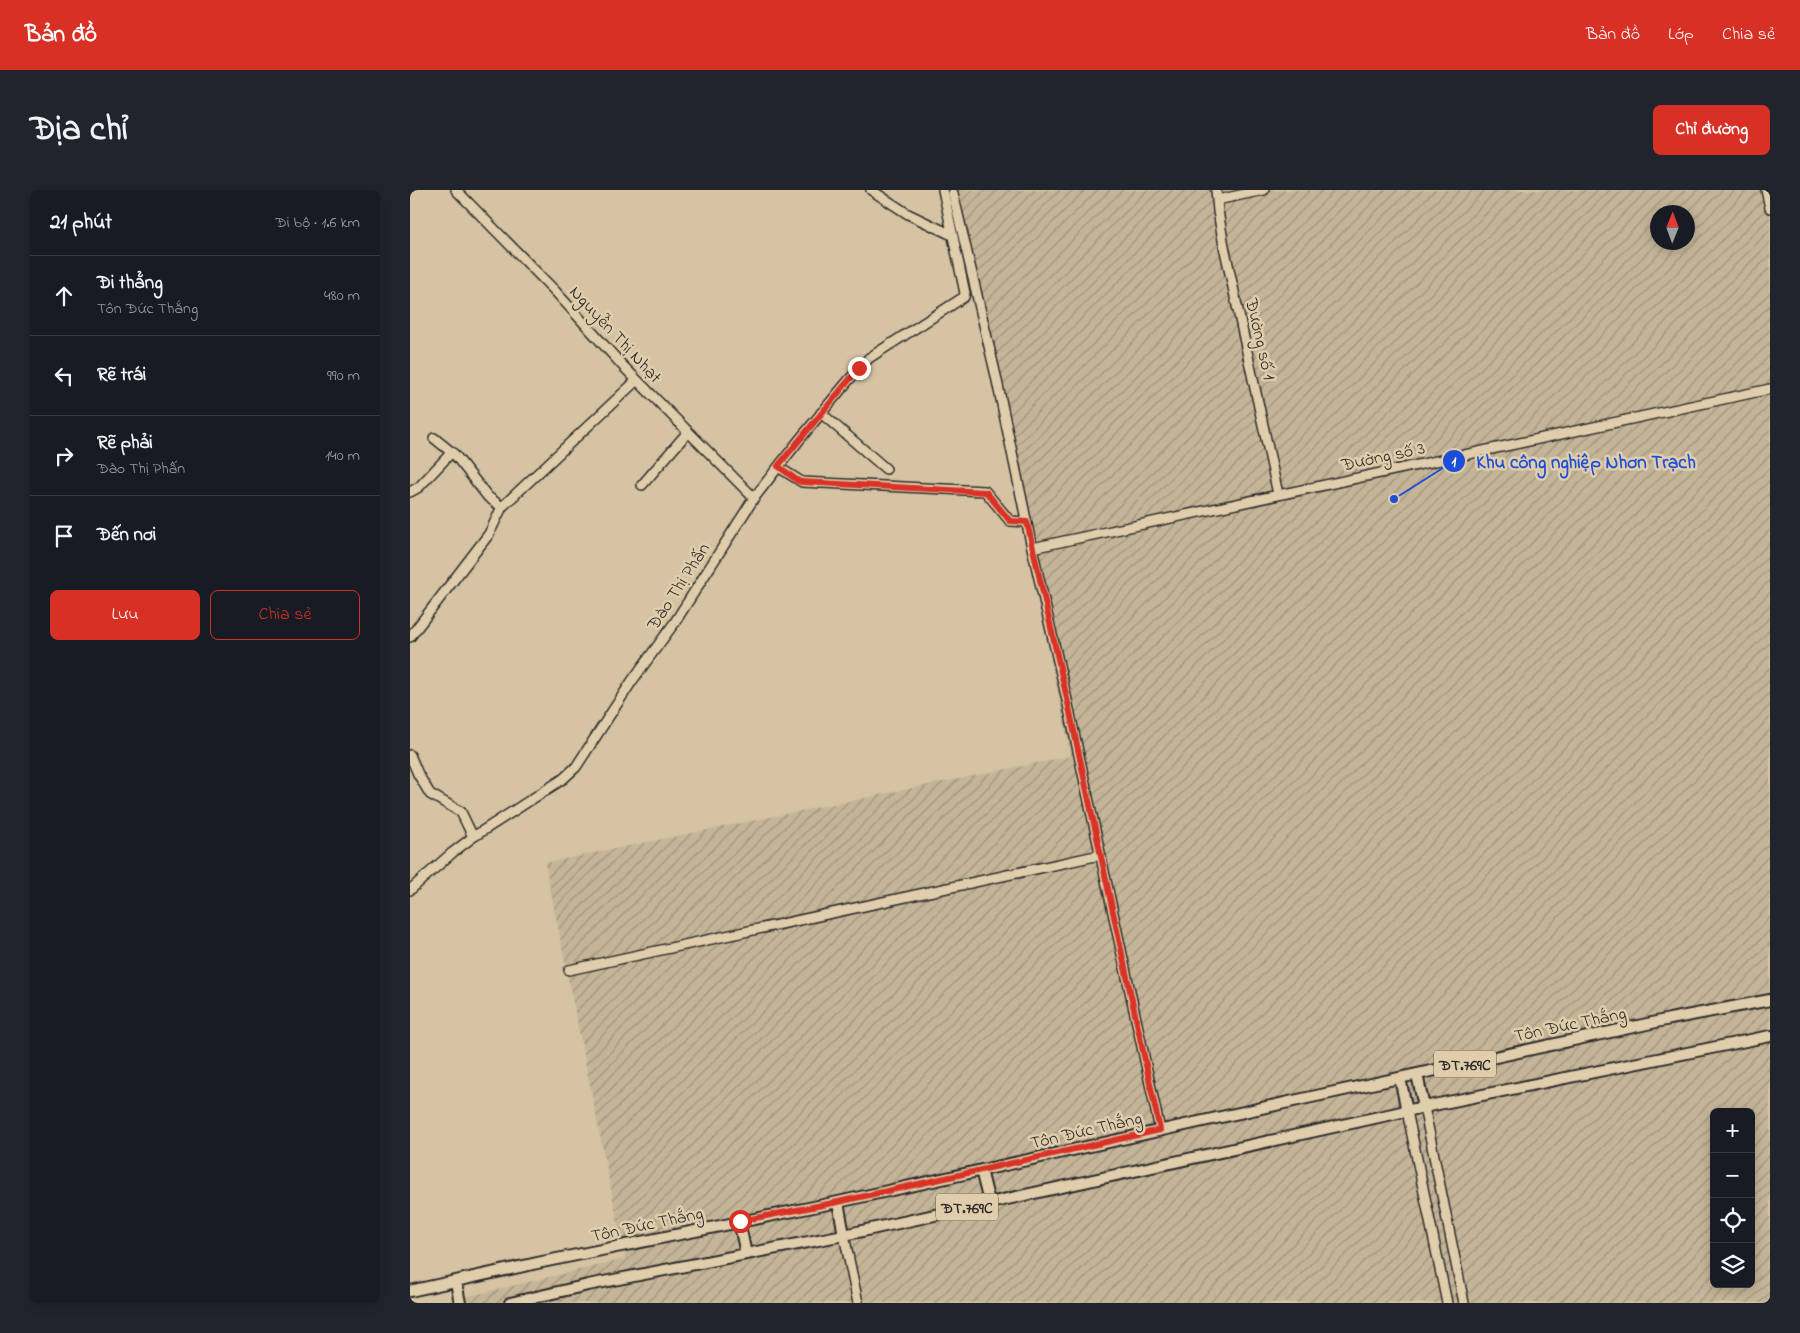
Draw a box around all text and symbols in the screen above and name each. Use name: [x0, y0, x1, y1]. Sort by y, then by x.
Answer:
text: Bản đồ: [25, 18, 97, 53]
text: Bản đồ: [1586, 22, 1640, 48]
text: Lớp: [1668, 22, 1694, 48]
text: Chia sẻ: [1722, 22, 1775, 48]
text: Địa chỉ: [30, 105, 128, 156]
button: Chỉ đường: [1653, 105, 1770, 155]
north arrow: [1650, 205, 1695, 250]
text: 21 phút: [50, 208, 112, 238]
text: Đi bộ · 1.6 km: [275, 211, 360, 235]
text: Đi thẳng: [97, 270, 163, 297]
street label: Nguyễn Thị Nhạt: [561, 281, 667, 391]
icon: ahead: [50, 282, 78, 310]
text: 480 m: [324, 284, 360, 308]
street label: Đường số 1: [1236, 295, 1281, 383]
text: Tôn Đức Thắng: [97, 297, 198, 321]
route end: [848, 357, 871, 380]
icon: left: [50, 362, 78, 390]
text: Rẽ trái: [97, 362, 146, 389]
text: 990 m: [327, 364, 360, 388]
text: Rẽ phải: [97, 430, 153, 457]
street label: Đường số 3: [1338, 436, 1428, 481]
icon: right: [50, 442, 78, 470]
text: 140 m: [325, 444, 360, 468]
callout: Khu công nghiệp Nhơn Trạch: [1441, 444, 1706, 478]
text: Khu công nghiệp Nhơn Trạch: [1476, 450, 1696, 479]
text: 1: [1452, 451, 1457, 473]
text: Đào Thị Phấn: [97, 457, 185, 481]
icon: arrive: [50, 522, 78, 550]
text: Đến nơi: [97, 522, 156, 549]
street label: Đào Thị Phấn: [641, 538, 718, 637]
button: Lưu: [50, 590, 200, 640]
button: Chia sẻ: [210, 590, 360, 640]
street label: Tôn Đức Thắng: [1512, 1001, 1629, 1051]
road number: ĐT.769C: [1434, 1051, 1496, 1078]
street label: Tôn Đức Thắng: [1028, 1106, 1145, 1158]
map controls: [1710, 1108, 1755, 1288]
button: +: [1710, 1108, 1755, 1153]
button: −: [1710, 1153, 1755, 1198]
road number: ĐT.769C: [936, 1194, 998, 1220]
button: locate: [1710, 1198, 1755, 1243]
street label: Tôn Đức Thắng: [589, 1201, 706, 1251]
route start: [729, 1210, 752, 1233]
button: layers: [1710, 1243, 1755, 1288]

